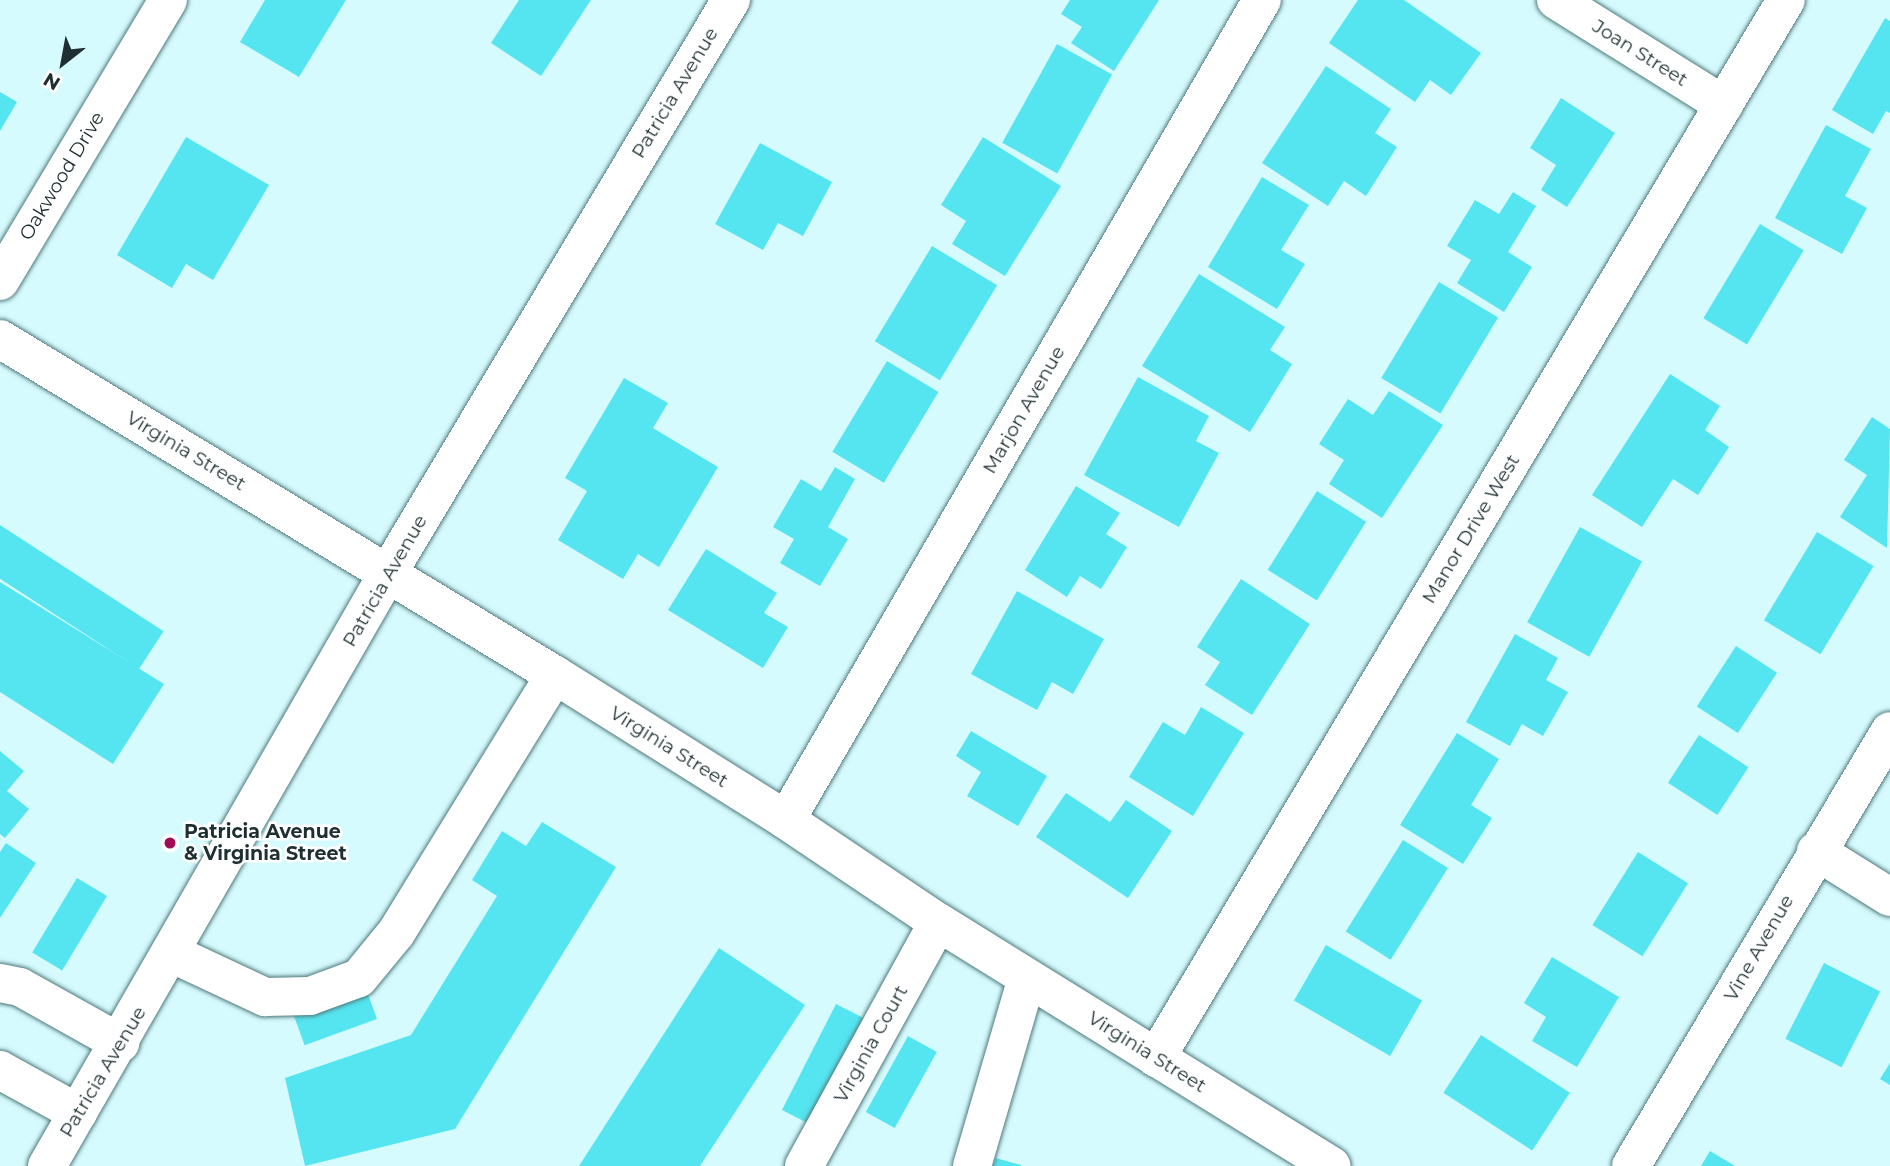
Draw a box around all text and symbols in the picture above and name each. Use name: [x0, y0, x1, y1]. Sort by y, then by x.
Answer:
street label: Joan Street: [1588, 15, 1692, 91]
street label: Patricia Avenue: [627, 24, 723, 162]
north arrow: [28, 28, 98, 98]
text: N: [39, 68, 64, 95]
street label: Oakwood Drive: [15, 108, 109, 244]
street label: Marjon Avenue: [978, 342, 1070, 478]
street label: Virginia Street: [122, 406, 250, 496]
street label: Manor Drive West: [1417, 450, 1525, 608]
street label: Patricia Avenue: [338, 511, 432, 651]
street label: Virginia Street: [606, 702, 732, 792]
place label: Patricia Avenue & Virginia Street: [184, 821, 347, 865]
marker: Patricia Avenue & Virginia Street: [162, 835, 178, 851]
street label: Vine Avenue: [1719, 891, 1799, 1005]
street label: Virginia Court: [829, 981, 913, 1107]
street label: Patricia Avenue: [55, 1003, 151, 1141]
street label: Virginia Street: [1084, 1007, 1210, 1097]

